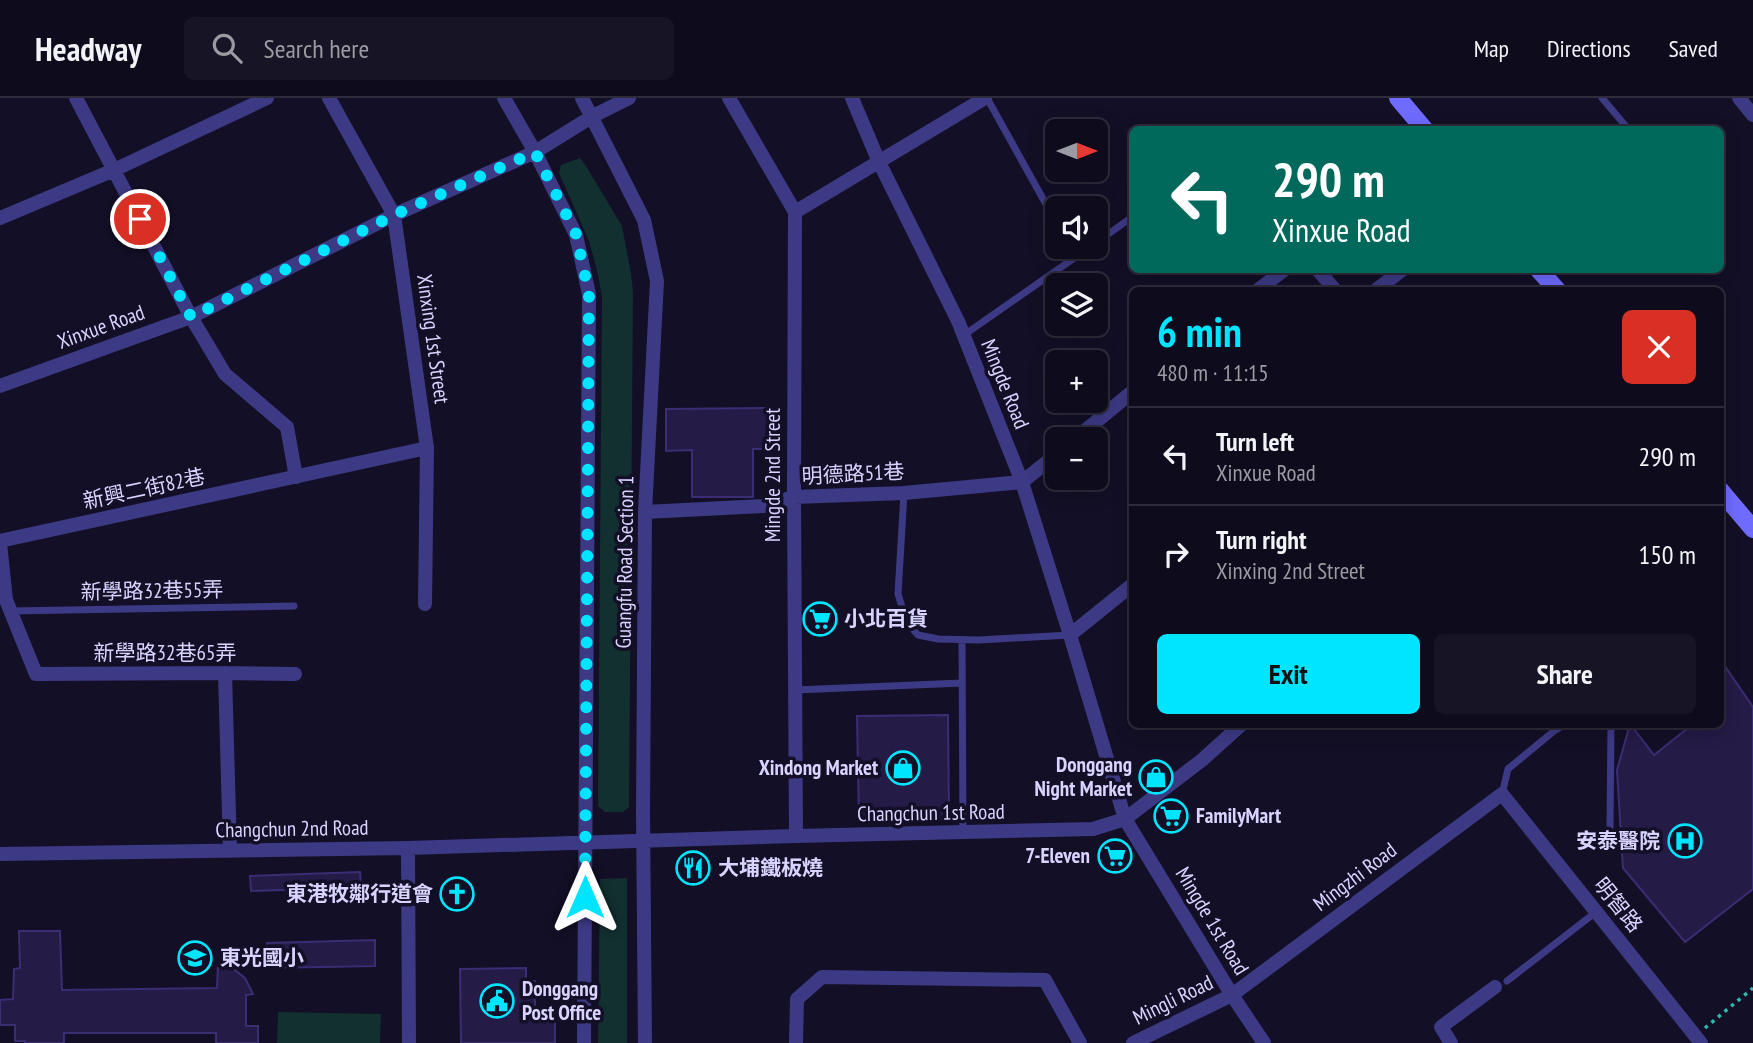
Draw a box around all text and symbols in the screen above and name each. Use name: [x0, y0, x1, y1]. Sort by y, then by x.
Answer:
search box: [184, 17, 674, 80]
text: Headway: [35, 27, 142, 70]
icon: search: [208, 29, 246, 67]
text: Search here: [264, 32, 369, 65]
text: Map: [1474, 33, 1509, 64]
text: Directions: [1547, 33, 1631, 64]
text: Saved: [1669, 33, 1718, 64]
north arrow: [1045, 119, 1108, 182]
map controls: [1045, 119, 1108, 490]
text: 290 m: [1272, 147, 1385, 211]
icon: left: [1157, 154, 1248, 245]
pin: [110, 189, 170, 249]
button: sound: [1045, 196, 1108, 259]
icon: arrive: [121, 200, 159, 238]
text: Xinxue Road: [1272, 209, 1411, 251]
street label: Xinxing 1st Street: [411, 272, 456, 406]
button: layers: [1045, 273, 1108, 336]
street label: Xinxue Road: [53, 298, 148, 355]
text: 6 min: [1157, 304, 1242, 359]
button: close: [1622, 310, 1696, 384]
street label: Mingde Road: [975, 335, 1036, 433]
button: +: [1045, 350, 1108, 413]
text: 480 m · 11:15: [1157, 358, 1269, 387]
street label: Mingde 2nd Street: [759, 408, 786, 542]
text: Turn left: [1216, 425, 1294, 458]
button: −: [1045, 427, 1108, 490]
icon: left: [1157, 437, 1195, 475]
text: 290 m: [1638, 440, 1696, 473]
street label: 明德路51巷: [801, 457, 905, 490]
text: Xinxue Road: [1216, 458, 1316, 487]
street label: 新興二街82巷: [80, 462, 207, 515]
street label: Guangfu Road Section 1: [609, 475, 640, 649]
text: Turn right: [1216, 523, 1307, 556]
icon: right: [1157, 535, 1195, 573]
text: 150 m: [1638, 538, 1696, 571]
text: Xinxing 2nd Street: [1216, 556, 1365, 585]
street label: 新學路32巷55弄: [80, 576, 224, 605]
supermarket icon: 小北百貨: [801, 600, 839, 638]
place label: 小北百貨: [844, 605, 928, 632]
button: Exit: [1157, 634, 1420, 714]
button: Share: [1434, 634, 1696, 714]
street label: 新學路32巷65弄: [94, 639, 236, 666]
shop icon: Xindong Market: [884, 749, 922, 787]
place label: Donggang Night Market: [1034, 751, 1132, 802]
place label: Xindong Market: [759, 754, 878, 781]
shop icon: Donggang Night Market: [1137, 758, 1175, 796]
supermarket icon: FamilyMart: [1152, 797, 1190, 835]
street label: Changchun 1st Road: [857, 798, 1005, 827]
place label: FamilyMart: [1196, 802, 1281, 829]
street label: Changchun 2nd Road: [215, 814, 369, 843]
hospital icon: 安泰醫院: [1666, 822, 1704, 860]
place label: 安泰醫院: [1576, 827, 1660, 854]
street label: Mingzhi Road: [1307, 836, 1402, 917]
supermarket icon: 7-Eleven: [1096, 837, 1134, 875]
place label: 7-Eleven: [1025, 842, 1090, 869]
restaurant icon: 大埔鐵板燒: [674, 849, 712, 887]
place label: 大埔鐵板燒: [718, 854, 823, 881]
position arrow: [548, 860, 622, 934]
street label: Mingde 1st Road: [1170, 862, 1255, 980]
street label: 明智路: [1588, 872, 1649, 938]
church icon: 東港牧鄰行道會: [438, 875, 476, 913]
place label: 東港牧鄰行道會: [286, 880, 433, 907]
school or university icon: 東光國小: [176, 939, 214, 977]
place label: 東光國小: [220, 944, 304, 971]
street label: Mingli Road: [1128, 969, 1217, 1031]
place label: Donggang Post Office: [522, 975, 601, 1026]
public building icon: Donggang Post Office: [478, 982, 516, 1020]

